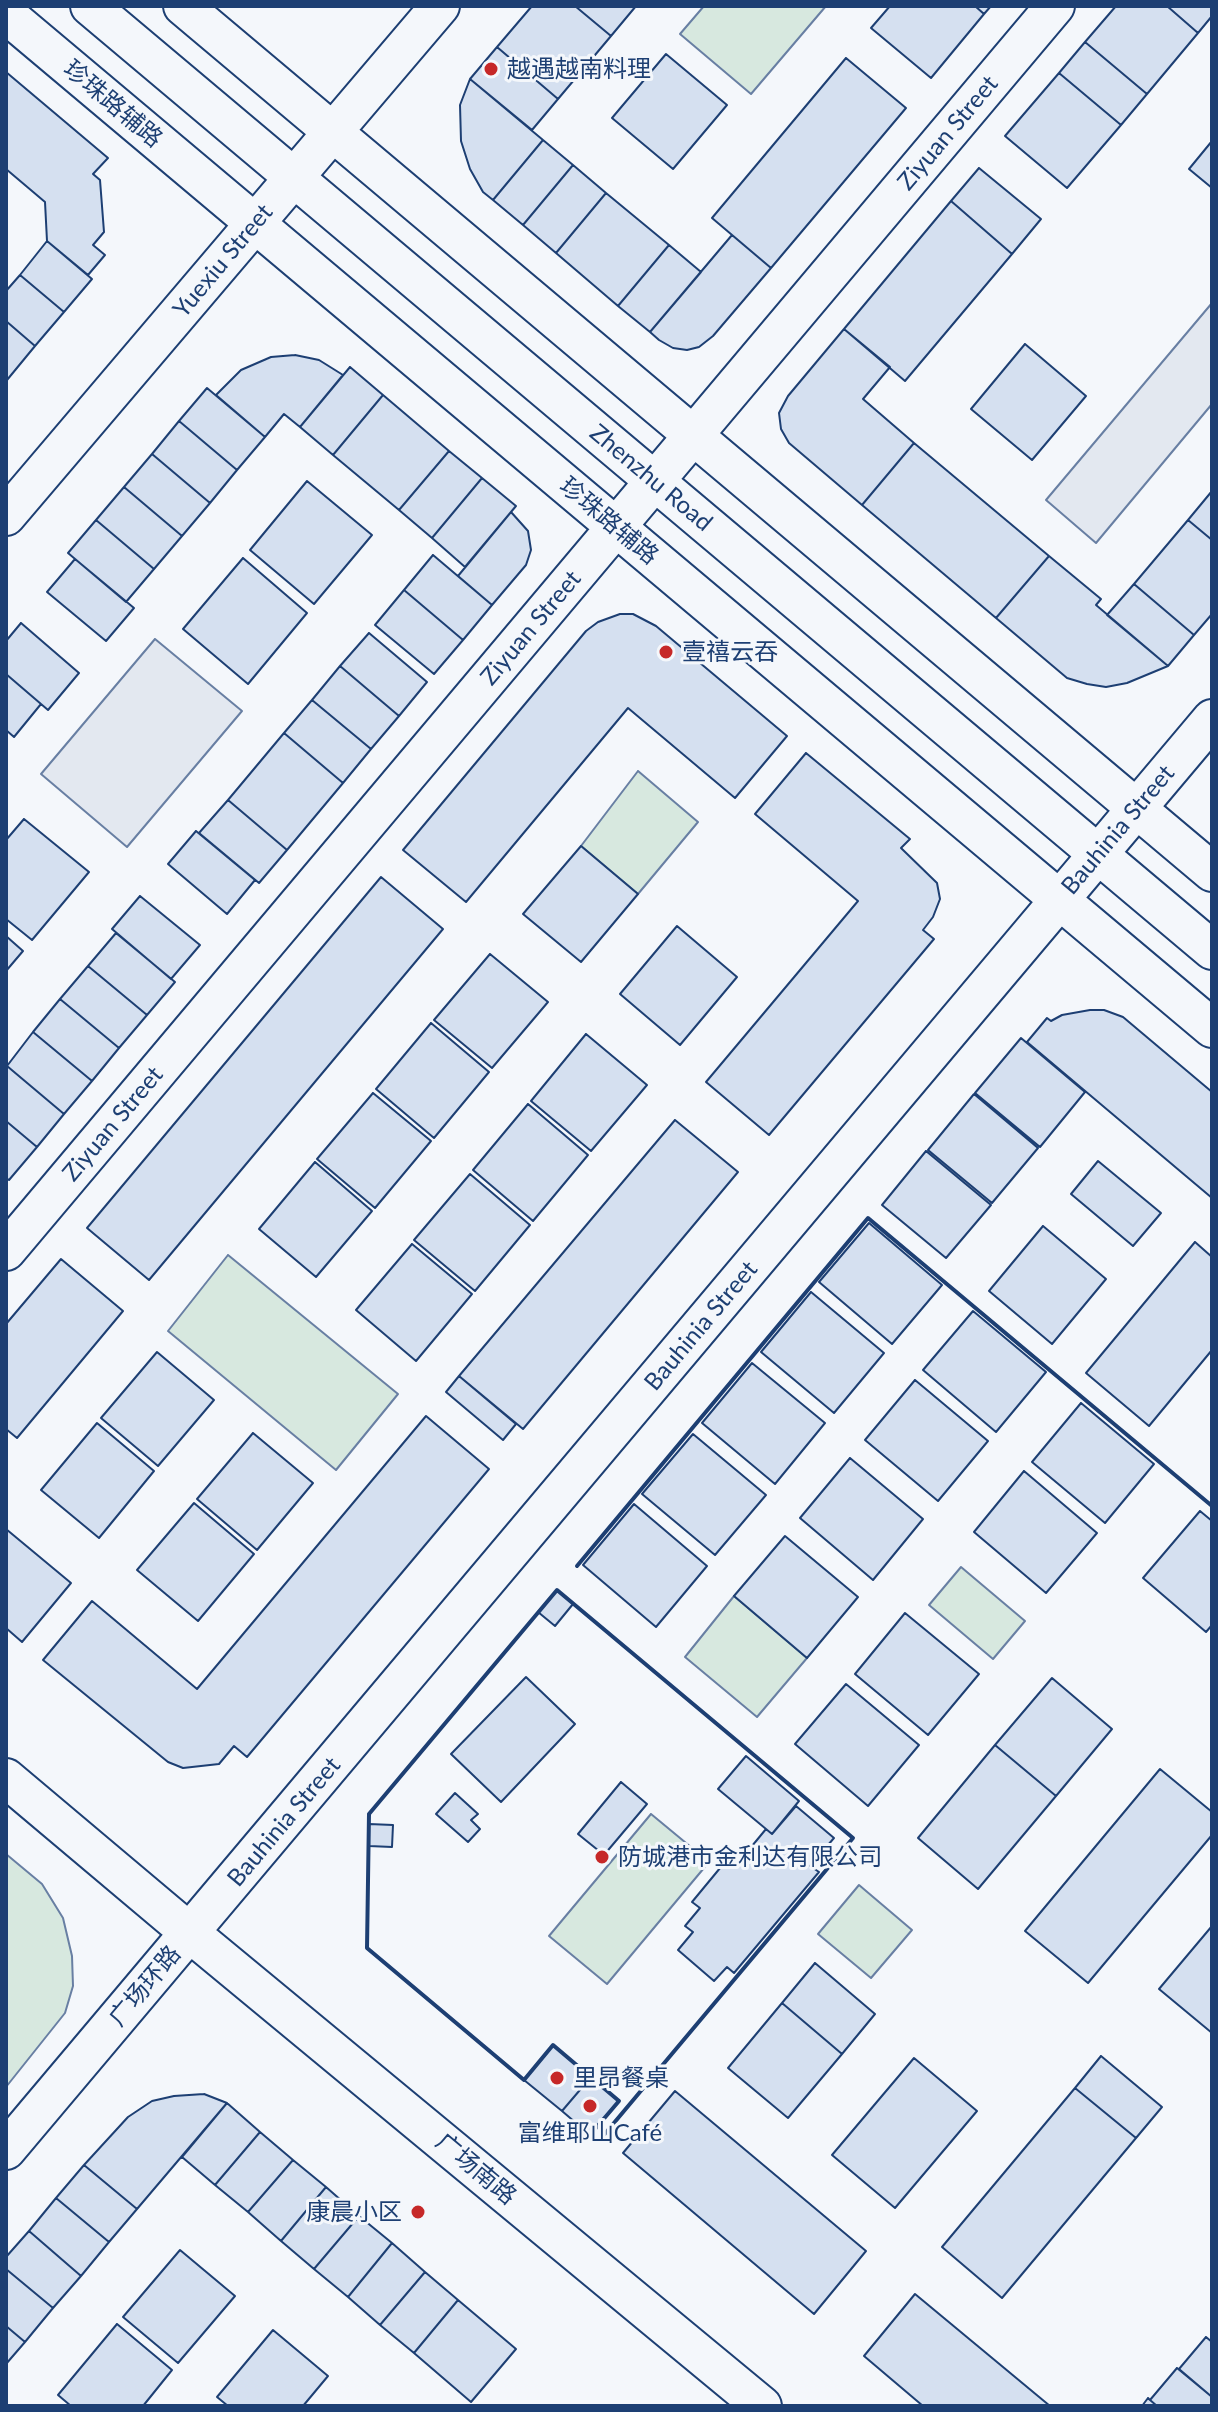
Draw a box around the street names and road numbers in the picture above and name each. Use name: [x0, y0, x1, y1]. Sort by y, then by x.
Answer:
street label: 珍珠路辅路: [58, 54, 168, 154]
street label: Ziyuan Street: [892, 70, 1004, 196]
street label: Yuexiu Street: [167, 198, 279, 324]
street label: Zhenzhu Road: [584, 418, 718, 538]
street label: 珍珠路辅路: [554, 471, 664, 571]
street label: Ziyuan Street: [475, 565, 587, 691]
street label: Bauhinia Street: [1055, 759, 1181, 901]
street label: Ziyuan Street: [57, 1061, 169, 1187]
street label: Bauhinia Street: [638, 1255, 764, 1397]
street label: Bauhinia Street: [221, 1751, 347, 1893]
street label: 广场环路: [103, 1940, 187, 2032]
street label: 广场南路: [430, 2127, 522, 2211]

